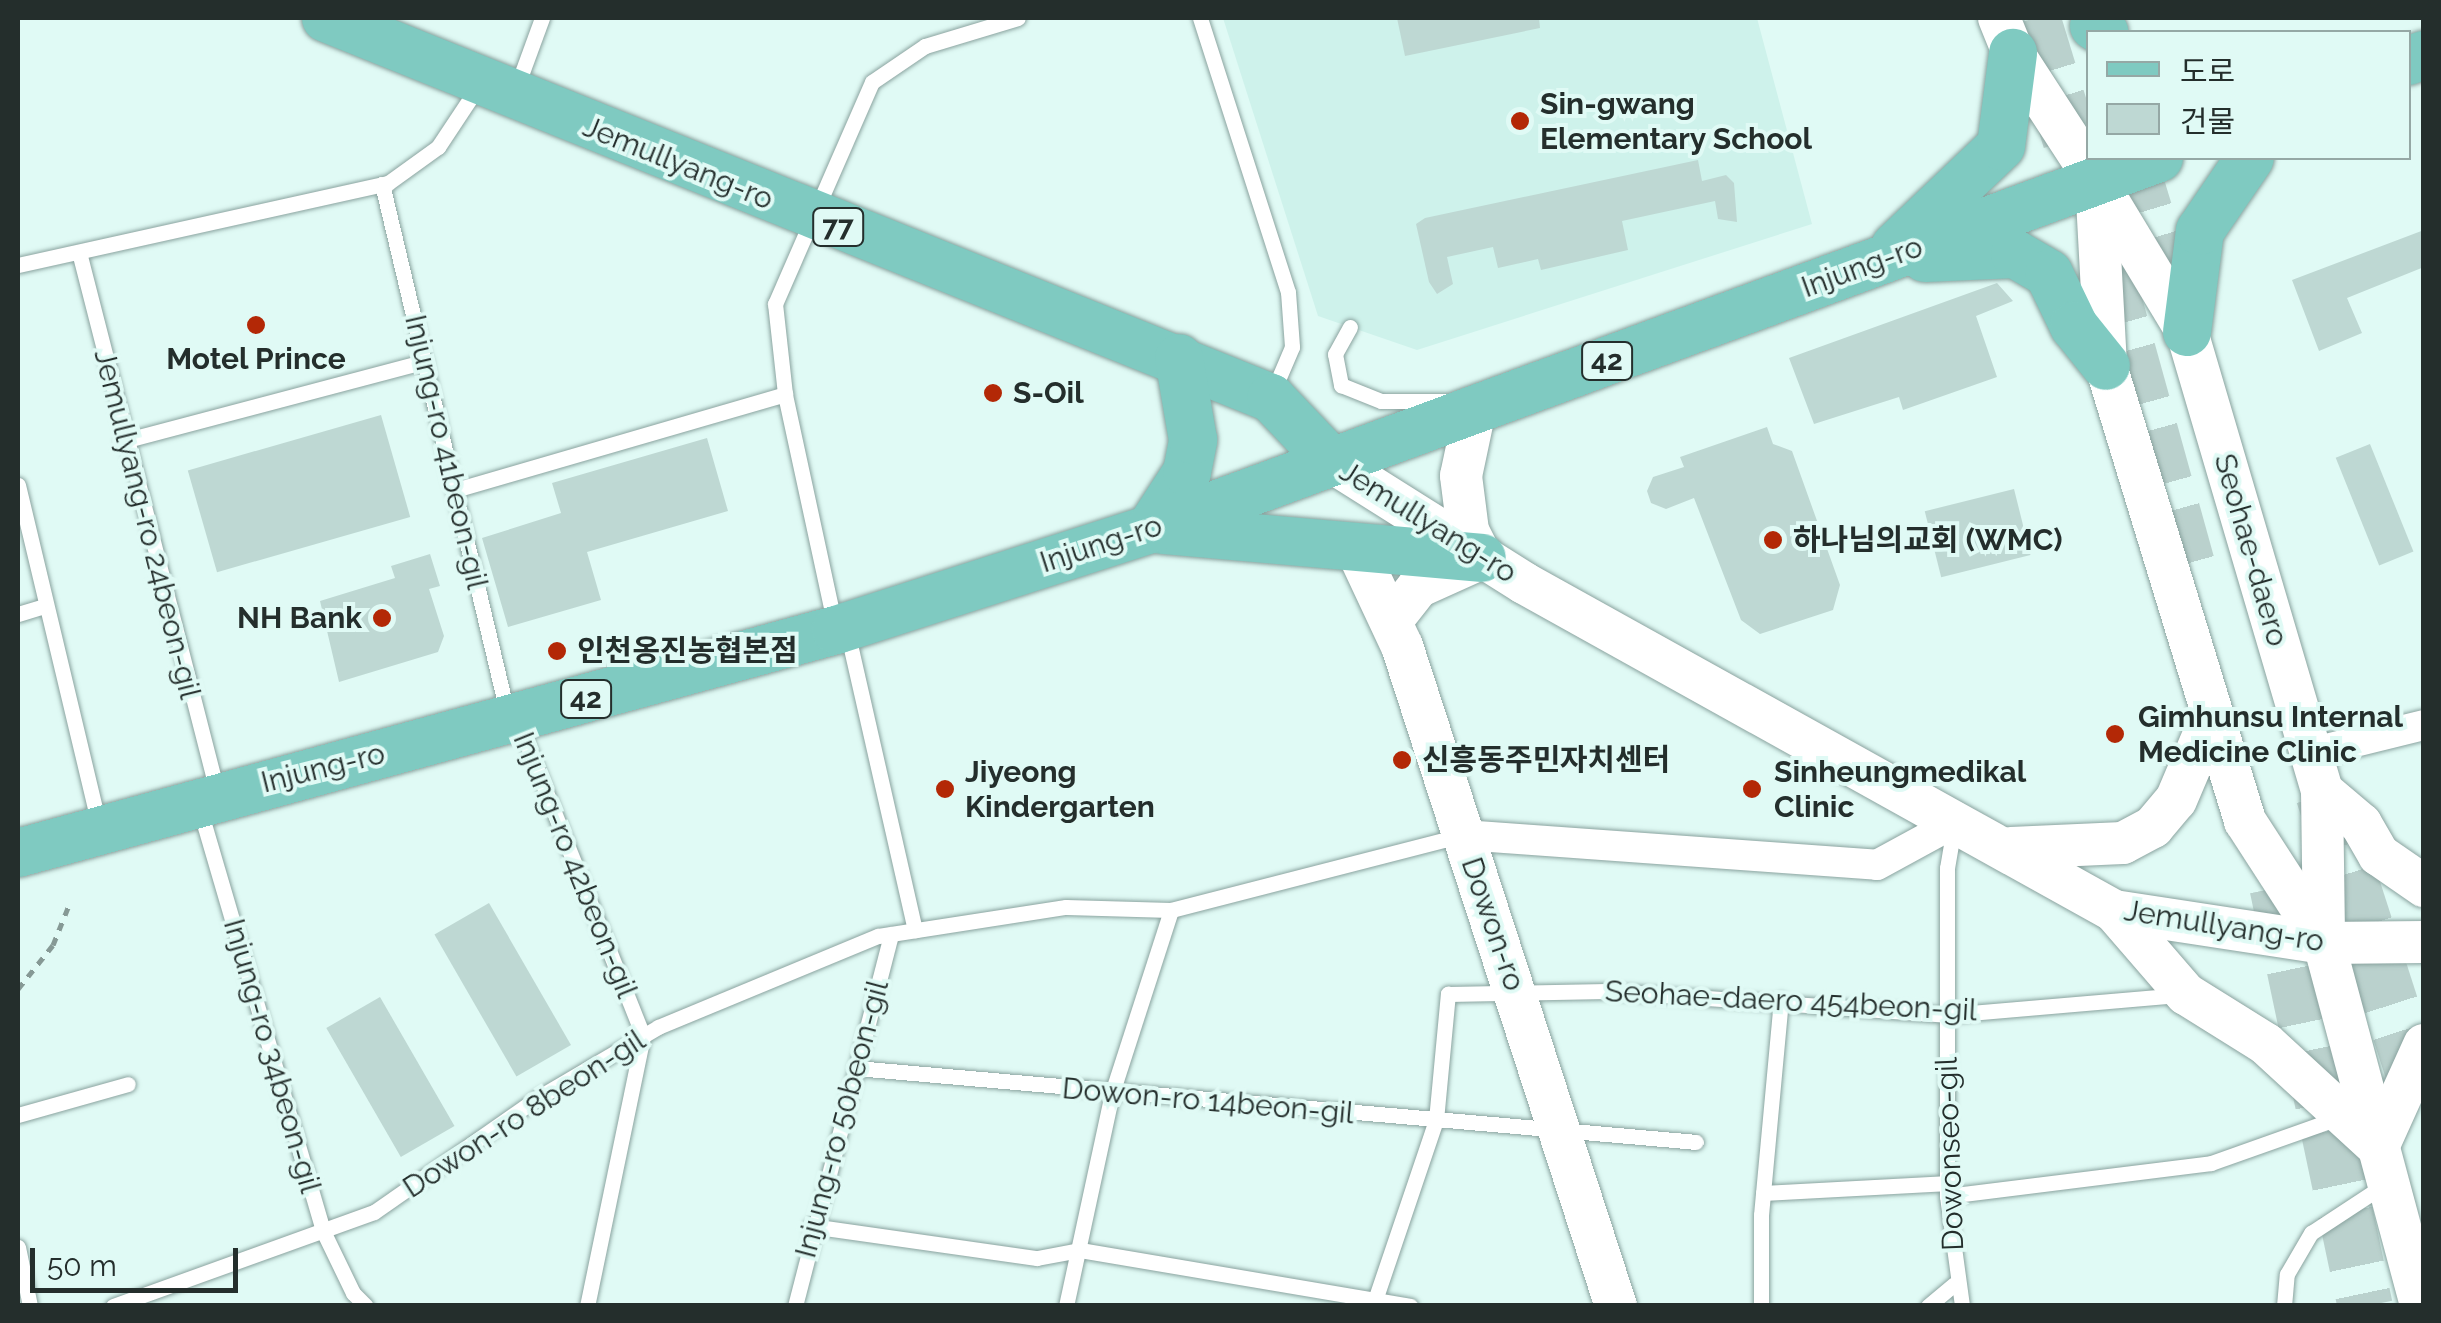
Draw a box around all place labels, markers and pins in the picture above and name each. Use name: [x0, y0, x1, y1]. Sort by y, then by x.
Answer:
place label: Sin-gwang Elementary School: [1540, 86, 1813, 156]
marker: Sin-gwang Elementary School: [1509, 110, 1531, 132]
marker: Motel Prince: [245, 314, 267, 336]
place label: Motel Prince: [166, 341, 346, 377]
place label: S-Oil: [1013, 375, 1084, 411]
marker: S-Oil: [982, 382, 1004, 404]
place label: 하나님의교회 (WMC): [1793, 522, 2063, 558]
marker: 하나님의교회 (WMC): [1762, 529, 1784, 551]
place label: NH Bank: [237, 600, 362, 636]
marker: NH Bank: [371, 607, 393, 629]
place label: 인천옹진농협본점: [577, 633, 798, 669]
marker: 인천옹진농협본점: [546, 640, 568, 662]
place label: Gimhunsu Internal Medicine Clinic: [2138, 699, 2403, 770]
marker: Gimhunsu Internal Medicine Clinic: [2102, 721, 2128, 747]
place label: 신흥동주민자치센터: [1422, 742, 1670, 778]
marker: 신흥동주민자치센터: [1391, 749, 1413, 771]
place label: Jiyeong Kindergarten: [965, 754, 1155, 824]
place label: Sinheungmedikal Clinic: [1774, 754, 2026, 824]
marker: Sinheungmedikal Clinic: [1739, 776, 1765, 802]
marker: Jiyeong Kindergarten: [934, 778, 956, 800]

